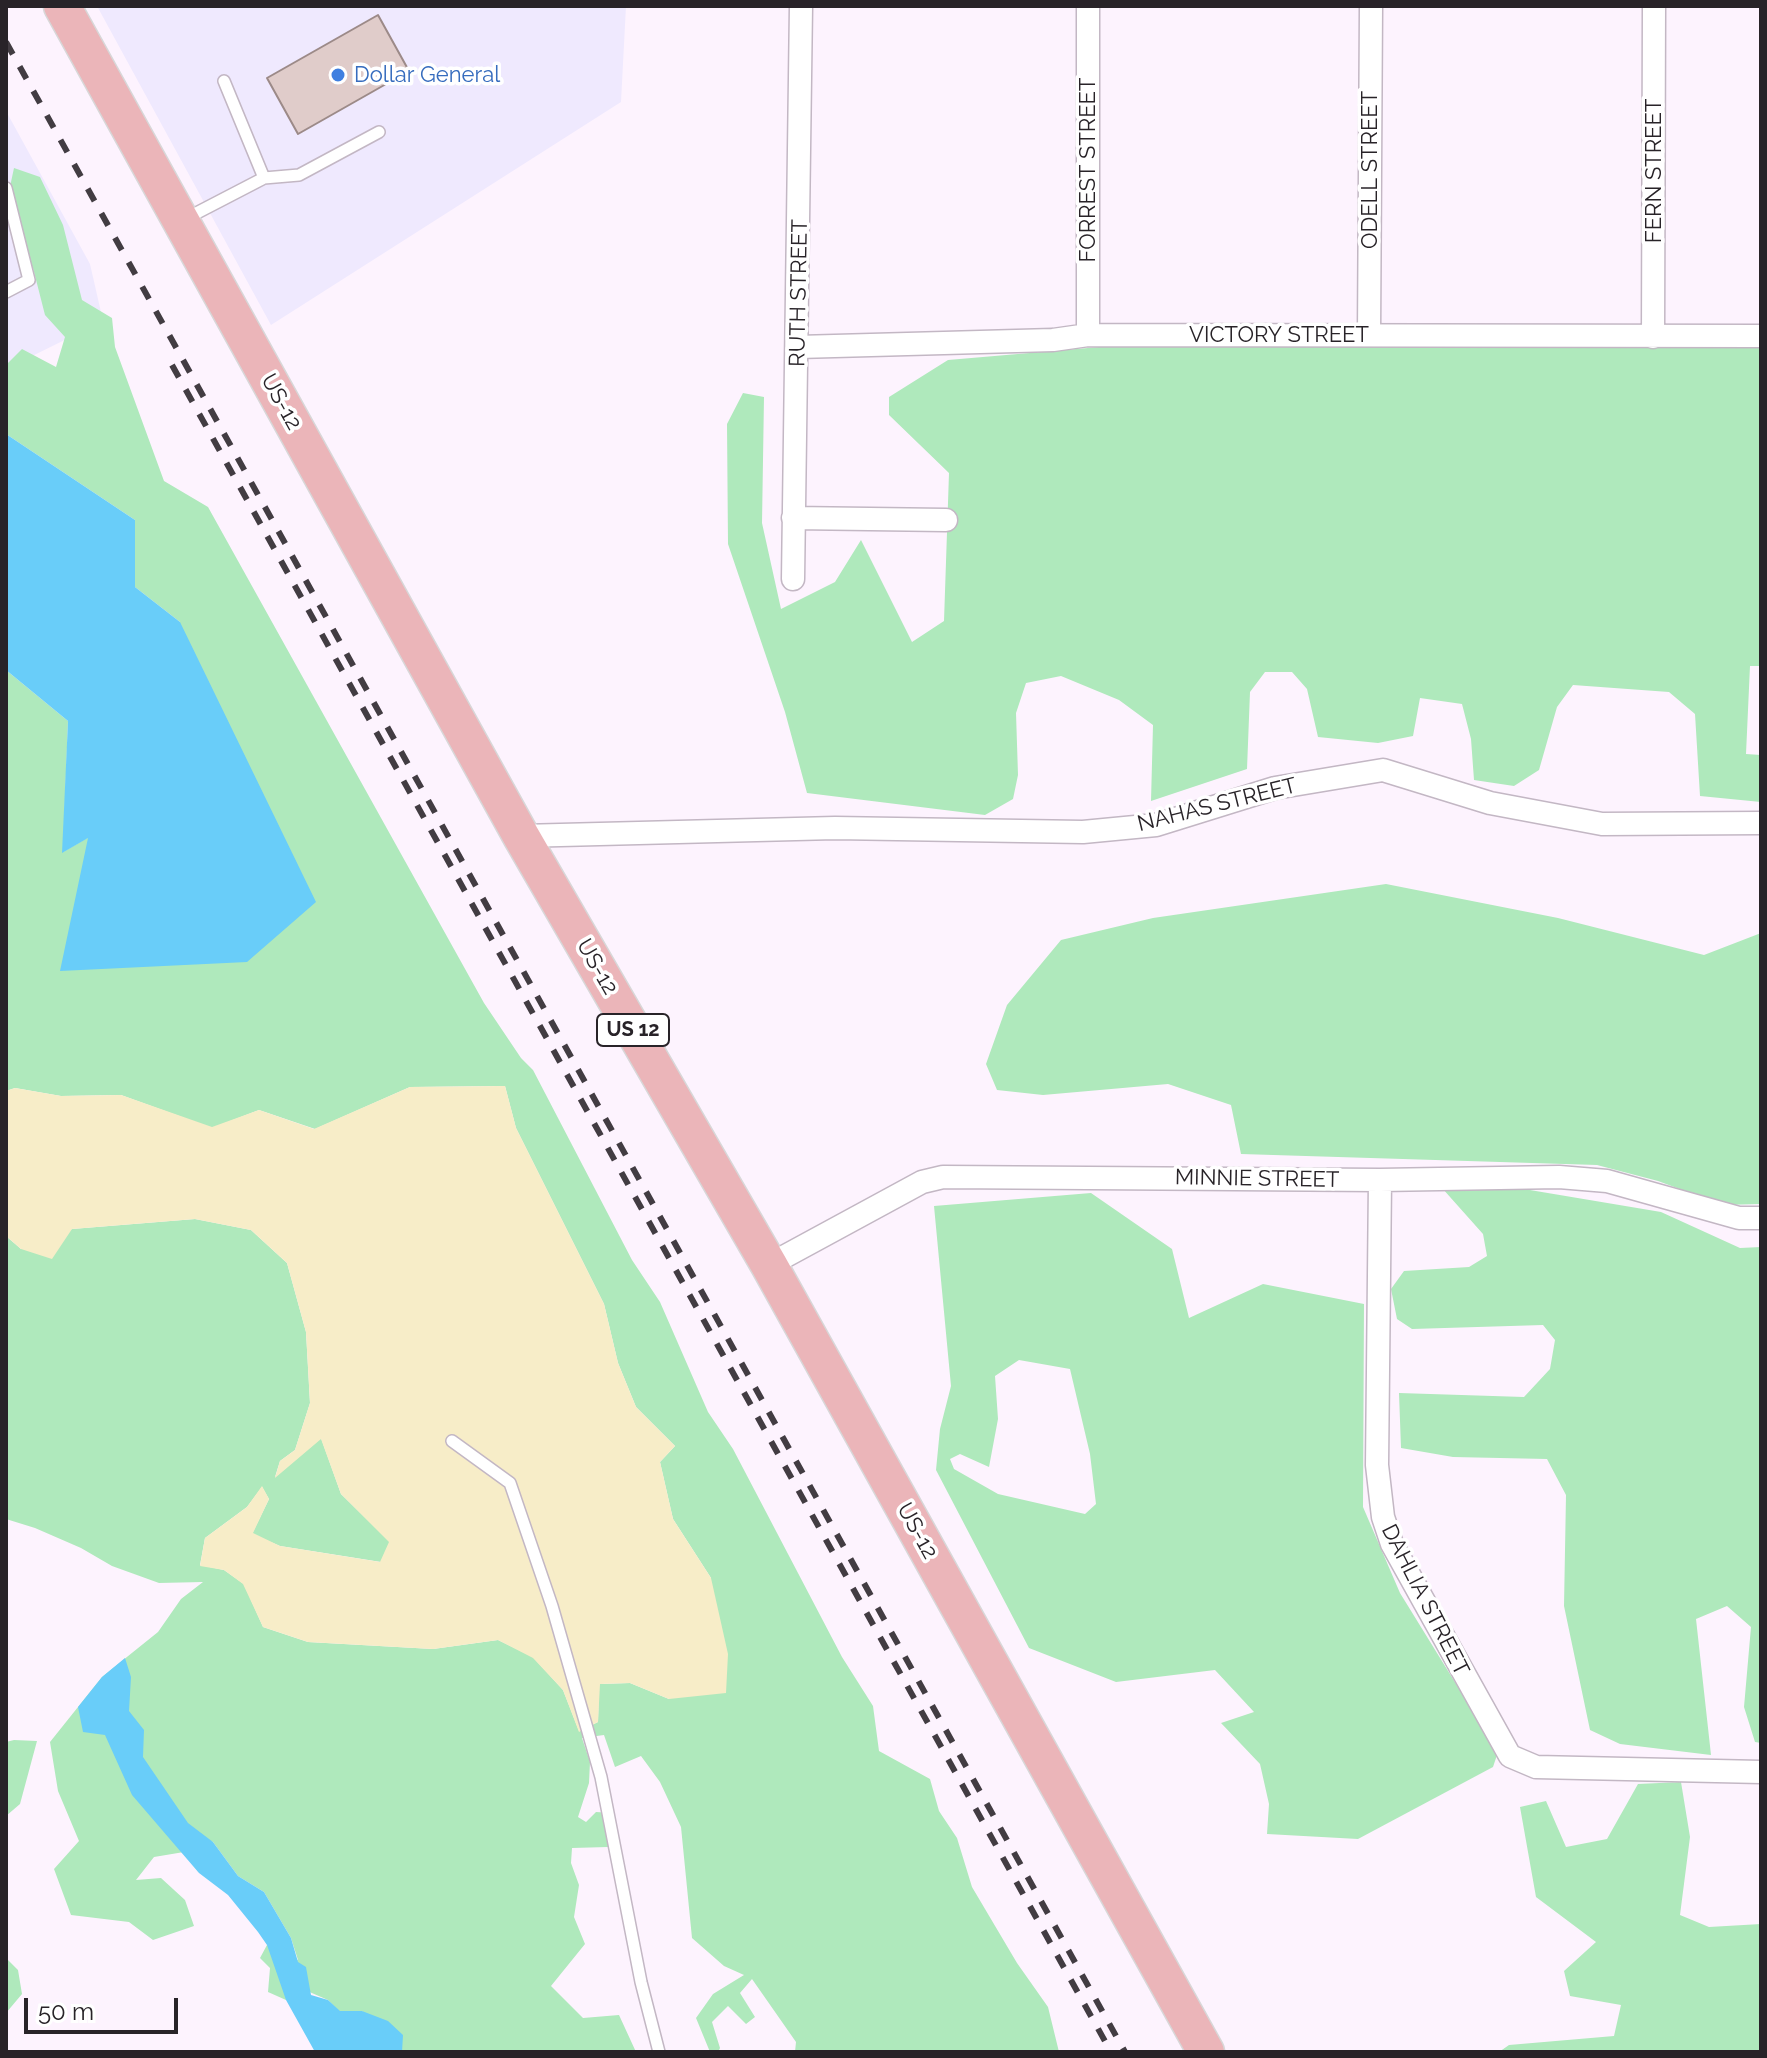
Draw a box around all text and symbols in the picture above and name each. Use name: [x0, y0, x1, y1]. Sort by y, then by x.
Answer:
place label: Dollar General: [354, 62, 500, 88]
marker: Dollar General: [329, 66, 347, 84]
street label: FORREST STREET: [1075, 78, 1101, 262]
street label: ODELL STREET: [1357, 91, 1383, 249]
street label: FERN STREET: [1641, 99, 1667, 243]
street label: RUTH STREET: [785, 219, 813, 367]
street label: VICTORY STREET: [1189, 322, 1369, 348]
street label: US-12: [255, 369, 307, 435]
street label: NAHAS STREET: [1135, 772, 1299, 838]
street label: US-12: [571, 934, 623, 1000]
road number: US 12: [597, 1014, 669, 1046]
street label: MINNIE STREET: [1175, 1164, 1339, 1194]
street label: US-12: [891, 1498, 943, 1564]
street label: DAHLIA STREET: [1375, 1520, 1475, 1680]
scale bar: [28, 1982, 182, 2032]
text: 50 m: [38, 1997, 94, 2026]

